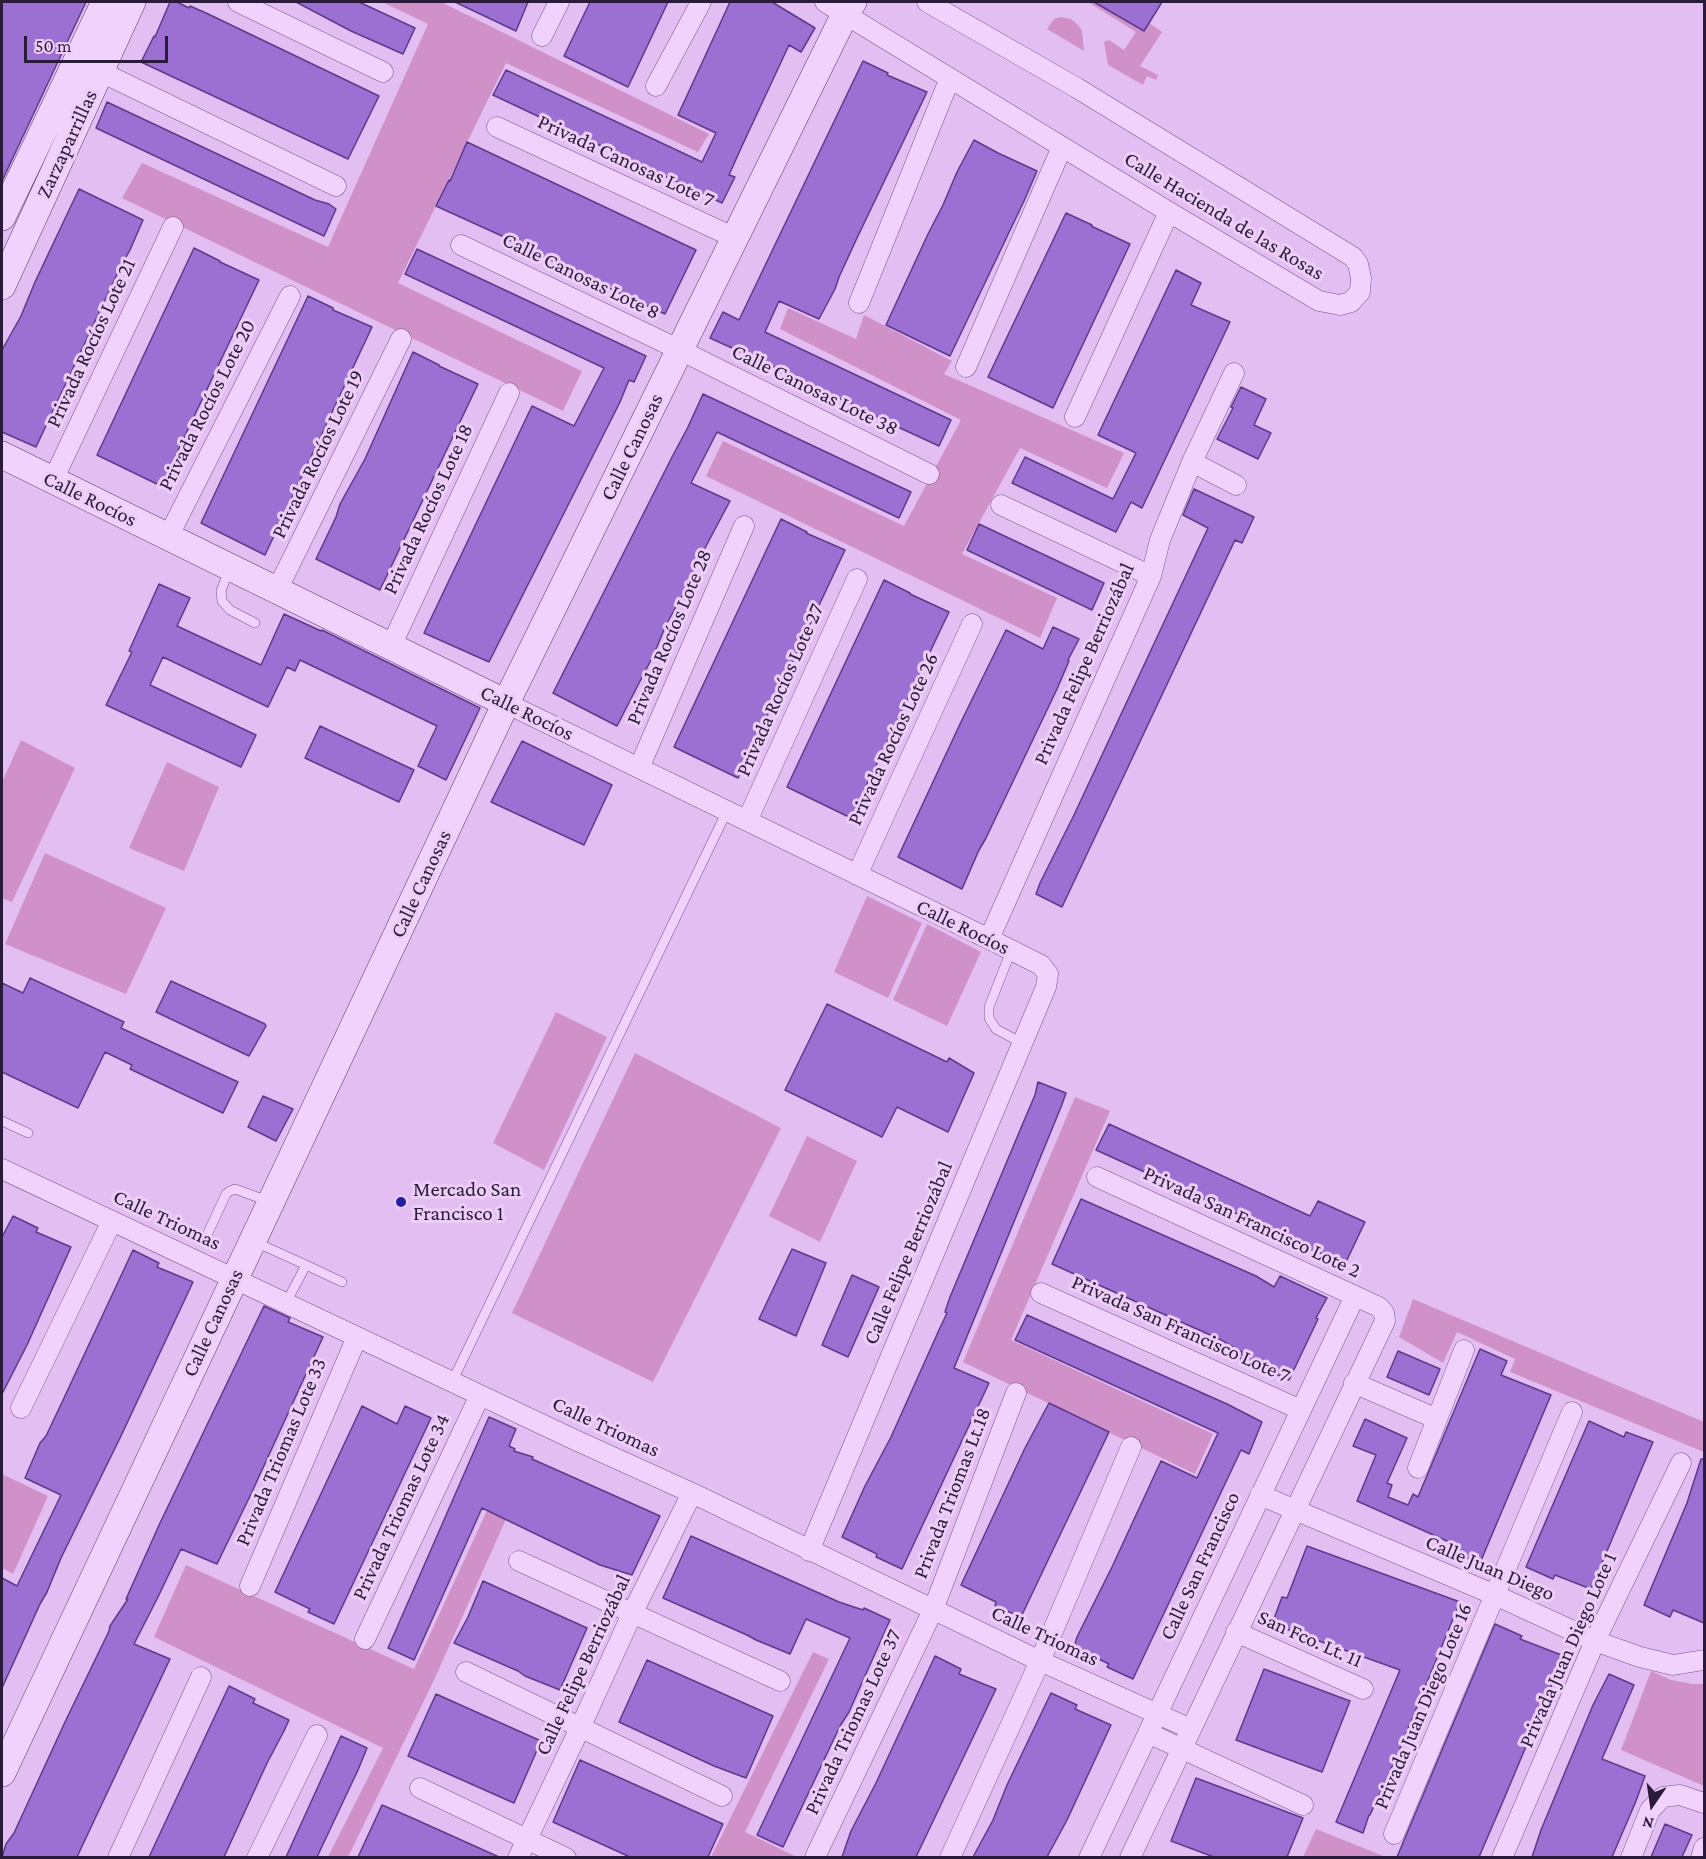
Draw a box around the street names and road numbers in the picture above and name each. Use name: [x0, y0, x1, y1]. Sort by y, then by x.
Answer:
street label: Zarzaparrillas: [31, 86, 103, 202]
street label: Privada Canosas Lote 7: [534, 109, 718, 213]
street label: Calle Hacienda de las Rosas: [1119, 146, 1329, 286]
street label: Calle Canosas Lote 8: [498, 227, 664, 325]
street label: Privada Rocíos Lote 21: [41, 254, 141, 432]
street label: Privada Rocíos Lote 20: [153, 315, 261, 495]
street label: Calle Canosas Lote 38: [728, 339, 902, 441]
street label: Privada Rocíos Lote 19: [266, 366, 370, 542]
street label: Calle Canosas: [595, 389, 669, 505]
street label: Privada Rocíos Lote 18: [377, 420, 479, 598]
street label: Calle Rocíos: [39, 466, 141, 532]
street label: Privada Rocíos Lote 28: [621, 545, 717, 729]
street label: Privada Felipe Berriozábal: [1028, 559, 1140, 769]
street label: Privada Rocíos Lote 27: [731, 600, 829, 780]
street label: Privada Rocíos Lote 26: [842, 649, 944, 829]
street label: Calle Rocíos: [476, 680, 578, 746]
street label: Calle Canosas: [385, 826, 457, 942]
street label: Calle Rocíos: [912, 894, 1014, 960]
street label: Calle Felipe Berriozábal: [858, 1158, 958, 1348]
street label: Privada San Francisco Lote 2: [1139, 1161, 1365, 1283]
street label: Calle Triomas: [109, 1184, 225, 1256]
street label: Calle Canosas: [177, 1265, 249, 1381]
street label: Privada San Francisco Lote 7: [1068, 1269, 1294, 1389]
street label: Privada Triomas Lote 33: [230, 1354, 332, 1550]
street label: Calle Triomas: [548, 1391, 664, 1463]
street label: Privada Triomas Lt.18: [908, 1404, 996, 1582]
street label: Privada Triomas Lote 34: [347, 1410, 455, 1604]
street label: Calle San Francisco: [1155, 1488, 1245, 1644]
street label: Calle Juan Diego: [1422, 1529, 1558, 1607]
street label: Privada Juan Diego Lote 1: [1514, 1549, 1622, 1751]
street label: Calle Felipe Berriozábal: [530, 1571, 636, 1759]
street label: Privada Juan Diego Lote 16: [1368, 1599, 1478, 1813]
street label: Calle Triomas: [987, 1600, 1103, 1672]
street label: San Fco. Lt. 11: [1254, 1605, 1366, 1673]
street label: Privada Triomas Lote 37: [799, 1625, 907, 1819]

